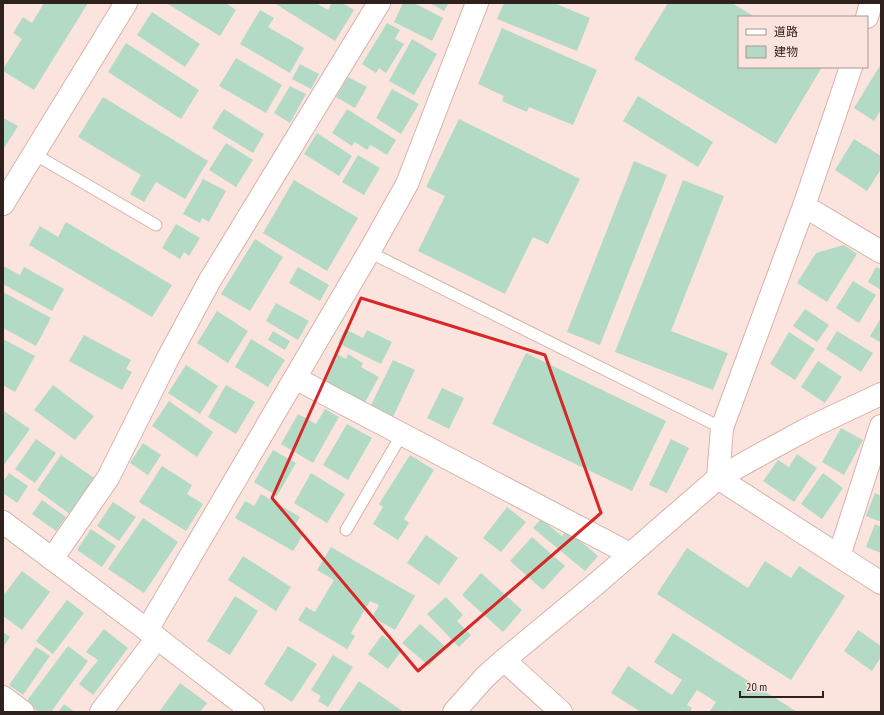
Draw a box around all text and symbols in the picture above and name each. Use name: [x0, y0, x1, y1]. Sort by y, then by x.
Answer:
legend: [738, 16, 868, 68]
text: 道路: [774, 24, 798, 39]
text: 建物: [774, 44, 798, 59]
scale bar: [740, 673, 823, 699]
text: 20 m: [746, 679, 767, 694]

